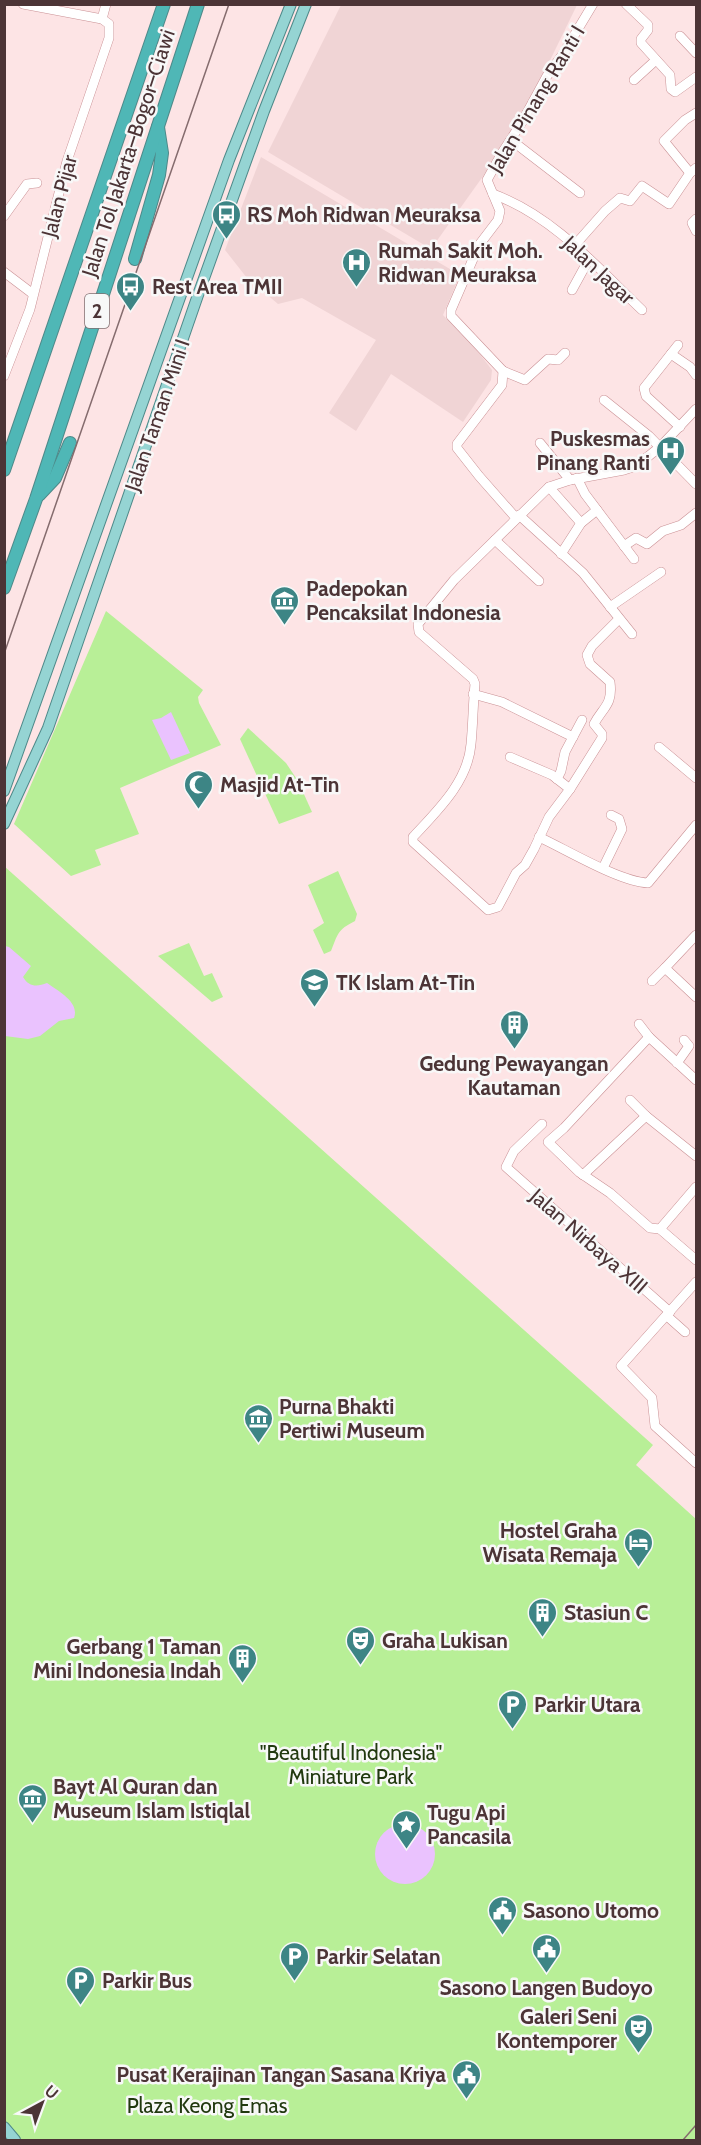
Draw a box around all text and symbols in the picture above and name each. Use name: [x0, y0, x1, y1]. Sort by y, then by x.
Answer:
street label: Jalan Pinang Ranti I: [482, 21, 590, 178]
street label: Jalan Tol Jakarta–Bogor–Ciawi: [76, 26, 180, 281]
street label: Jalan Pijar: [36, 152, 83, 241]
bus stop icon: RS Moh Ridwan Meuraksa: [210, 198, 242, 240]
place label: RS Moh Ridwan Meuraksa: [247, 202, 481, 227]
street label: Jalan Jagar: [557, 230, 640, 310]
place label: Rumah Sakit Moh. Ridwan Meuraksa: [378, 238, 543, 287]
hospital icon: Rumah Sakit Moh. Ridwan Meuraksa: [341, 246, 373, 288]
bus stop icon: Rest Area TMII: [115, 270, 147, 312]
place label: Rest Area TMII: [152, 274, 283, 299]
road number: 2: [85, 294, 109, 328]
street label: Jalan Taman Mini I: [119, 336, 195, 495]
place label: Puskesmas Pinang Ranti: [536, 426, 650, 475]
hospital icon: Puskesmas Pinang Ranti: [655, 434, 687, 476]
place label: Padepokan Pencaksilat Indonesia: [306, 576, 501, 625]
museum icon: Padepokan Pencaksilat Indonesia: [269, 584, 301, 626]
mosque icon: Masjid At-Tin: [183, 768, 215, 810]
place label: Masjid At-Tin: [220, 772, 339, 797]
school or university icon: TK Islam At-Tin: [299, 966, 331, 1008]
place label: TK Islam At-Tin: [336, 970, 475, 995]
building icon: Gedung Pewayangan Kautaman: [498, 1008, 530, 1050]
place label: Gedung Pewayangan Kautaman: [419, 1051, 609, 1100]
street label: Jalan Nirbaya XIII: [524, 1183, 653, 1299]
place label: Purna Bhakti Pertiwi Museum: [279, 1394, 425, 1443]
museum icon: Purna Bhakti Pertiwi Museum: [242, 1402, 274, 1444]
place label: Hostel Graha Wisata Remaja: [482, 1518, 618, 1567]
hotel icon: Hostel Graha Wisata Remaja: [622, 1526, 654, 1568]
building icon: Stasiun C: [527, 1596, 559, 1638]
place label: Stasiun C: [564, 1600, 648, 1625]
theatre icon: Graha Lukisan: [345, 1624, 377, 1666]
place label: Graha Lukisan: [382, 1628, 508, 1653]
place label: Gerbang 1 Taman Mini Indonesia Indah: [33, 1634, 221, 1683]
building icon: Gerbang 1 Taman Mini Indonesia Indah: [226, 1642, 258, 1684]
parking icon: Parkir Utara: [497, 1688, 529, 1730]
place label: Parkir Utara: [534, 1692, 641, 1717]
park label: "Beautiful Indonesia" Miniature Park: [260, 1740, 442, 1789]
place label: Bayt Al Quran dan Museum Islam Istiqlal: [53, 1774, 250, 1823]
museum icon: Bayt Al Quran dan Museum Islam Istiqlal: [16, 1782, 48, 1824]
place label: Tugu Api Pancasila: [427, 1800, 512, 1849]
place icon: Tugu Api Pancasila: [390, 1808, 422, 1850]
public building icon: Sasono Utomo: [486, 1894, 518, 1936]
place label: Sasono Utomo: [523, 1898, 659, 1923]
public building icon: Sasono Langen Budoyo: [530, 1932, 562, 1974]
parking icon: Parkir Selatan: [279, 1940, 311, 1982]
place label: Parkir Selatan: [316, 1944, 441, 1969]
parking icon: Parkir Bus: [65, 1964, 97, 2006]
place label: Parkir Bus: [102, 1968, 192, 1993]
place label: Sasono Langen Budoyo: [439, 1975, 653, 2000]
place label: Galeri Seni Kontemporer: [496, 2004, 617, 2053]
theatre icon: Galeri Seni Kontemporer: [622, 2012, 654, 2054]
public building icon: Pusat Kerajinan Tangan Sasana Kriya: [451, 2058, 483, 2100]
place label: Pusat Kerajinan Tangan Sasana Kriya: [117, 2062, 447, 2087]
north arrow: [12, 2073, 72, 2133]
text: U: [41, 2081, 62, 2103]
park label: Plaza Keong Emas: [127, 2093, 288, 2118]

